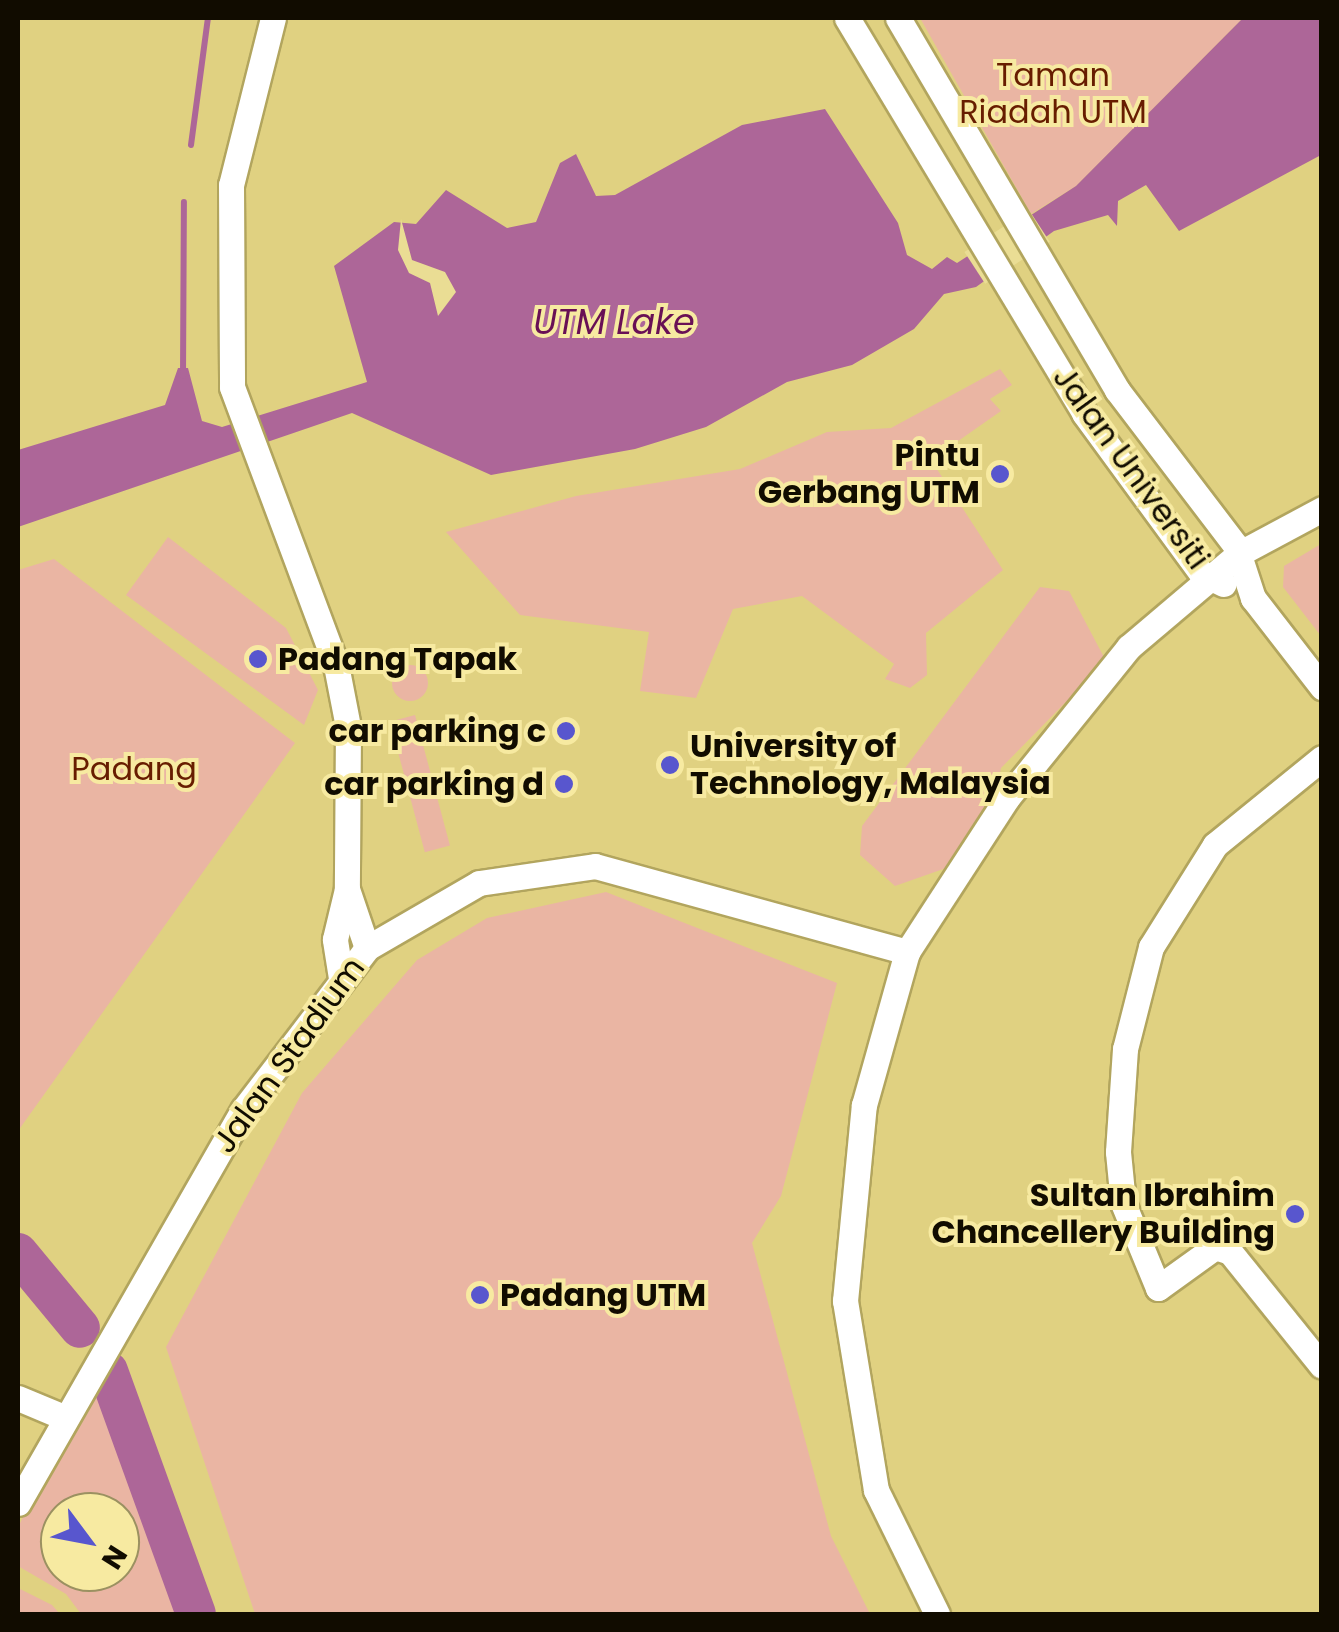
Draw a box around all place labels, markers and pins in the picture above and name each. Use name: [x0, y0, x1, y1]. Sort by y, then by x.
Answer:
place label: Pintu Gerbang UTM: [758, 437, 980, 512]
marker: Pintu Gerbang UTM: [989, 463, 1011, 485]
place label: Padang Tapak: [278, 640, 517, 678]
marker: Padang Tapak: [247, 648, 269, 670]
place label: car parking c: [329, 712, 546, 750]
marker: car parking c: [555, 720, 577, 742]
place label: University of Technology, Malaysia: [690, 728, 1051, 803]
marker: University of Technology, Malaysia: [659, 754, 681, 776]
place label: car parking d: [324, 765, 544, 803]
marker: car parking d: [553, 773, 575, 795]
place label: Sultan Ibrahim Chancellery Building: [931, 1177, 1275, 1252]
marker: Sultan Ibrahim Chancellery Building: [1284, 1203, 1306, 1225]
place label: Padang UTM: [500, 1276, 706, 1314]
marker: Padang UTM: [469, 1284, 491, 1306]

